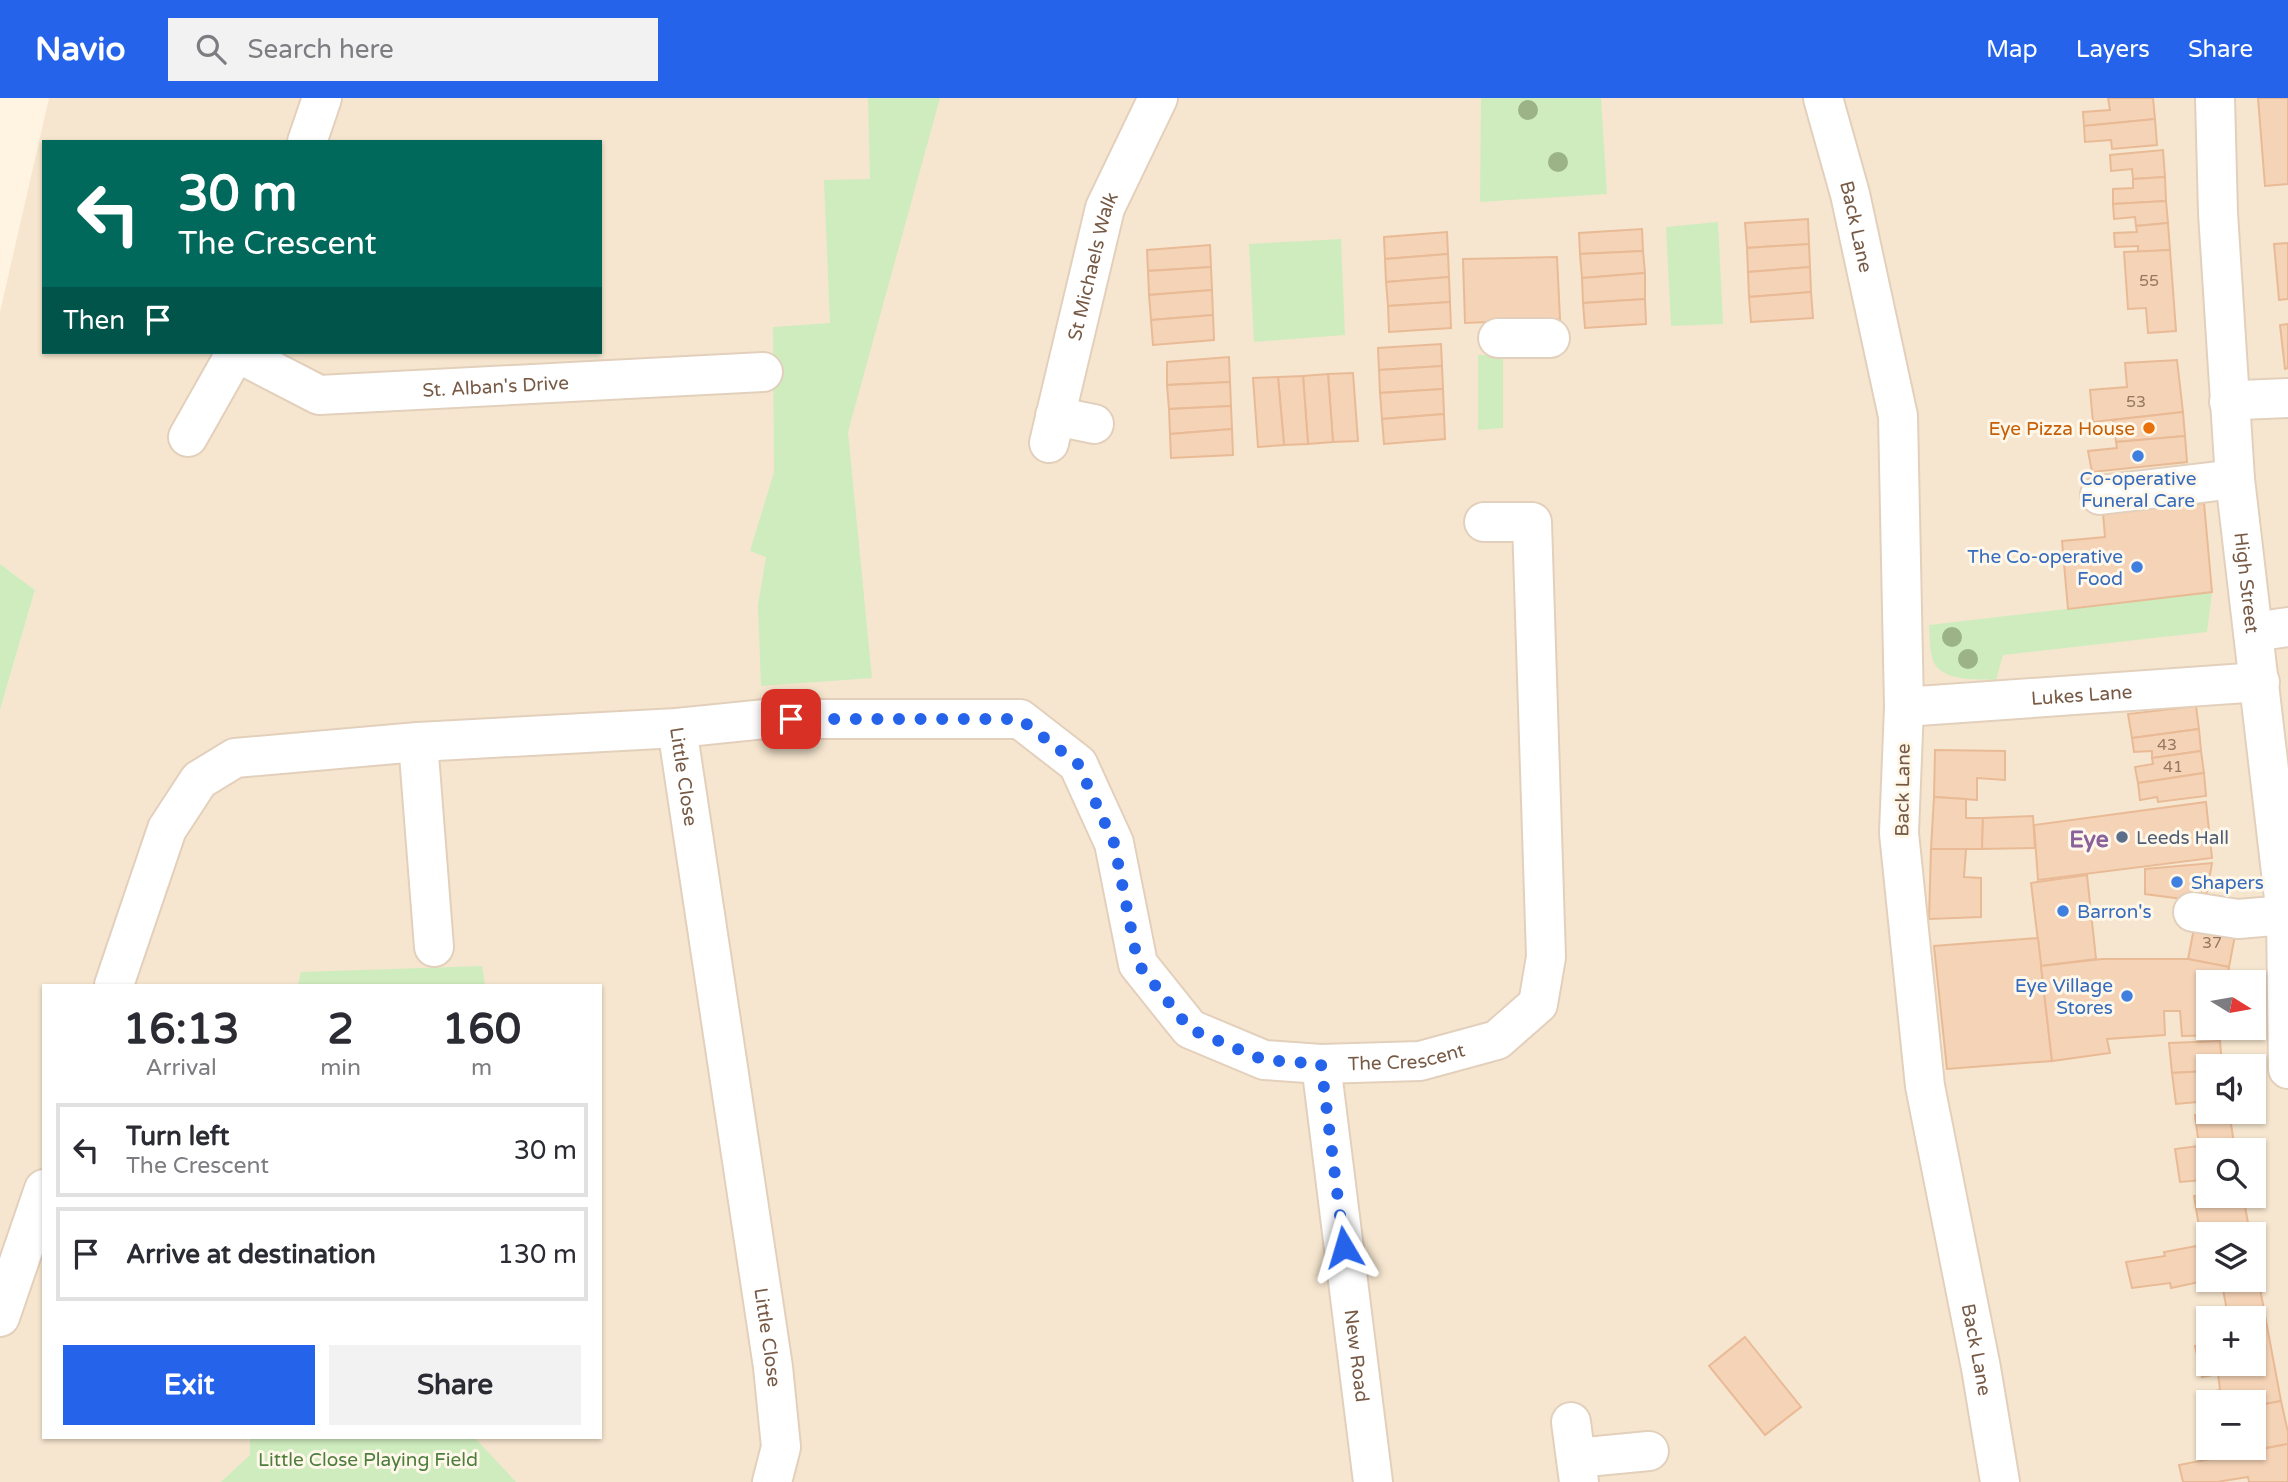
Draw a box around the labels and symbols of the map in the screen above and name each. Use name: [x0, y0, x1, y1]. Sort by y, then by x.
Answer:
street label: Back Lane: [1835, 178, 1877, 275]
street label: St Michaels Walk: [1064, 189, 1123, 343]
house number: 55: [2139, 271, 2159, 291]
street label: St. Alban's Drive: [422, 372, 570, 402]
house number: 53: [2126, 392, 2146, 412]
place label: Eye Pizza House: [1988, 418, 2135, 440]
marker: Eye Pizza House: [2141, 420, 2157, 436]
marker: Co-operative Funeral Care: [2130, 448, 2146, 464]
place label: Co-operative Funeral Care: [2080, 468, 2196, 512]
street label: High Street: [2229, 531, 2263, 635]
place label: The Co-operative Food: [1967, 546, 2123, 590]
marker: The Co-operative Food: [2129, 559, 2145, 575]
street label: Lukes Lane: [2030, 681, 2133, 710]
pin: [761, 689, 821, 749]
street label: Little Close: [665, 725, 702, 828]
house number: 43: [2157, 735, 2177, 755]
street label: Back Lane: [1891, 743, 1915, 837]
house number: 41: [2163, 757, 2183, 777]
district label: Eye: [2069, 826, 2109, 854]
place label: Leeds Hall: [2136, 827, 2229, 849]
marker: Leeds Hall: [2114, 829, 2130, 845]
place label: Shapers: [2191, 872, 2264, 894]
marker: Shapers: [2169, 874, 2185, 890]
place label: Barron's: [2077, 901, 2152, 923]
marker: Barron's: [2055, 903, 2071, 919]
house number: 37: [2202, 933, 2222, 953]
north arrow: [2196, 970, 2266, 1040]
place label: Eye Village Stores: [2015, 975, 2113, 1019]
marker: Eye Village Stores: [2119, 988, 2135, 1004]
street label: The Crescent: [1347, 1039, 1467, 1075]
position arrow: [1307, 1210, 1381, 1284]
street label: Little Close: [749, 1286, 785, 1388]
street label: Back Lane: [1956, 1302, 1995, 1397]
street label: New Road: [1340, 1308, 1373, 1404]
park label: Little Close Playing Field: [258, 1449, 478, 1471]

